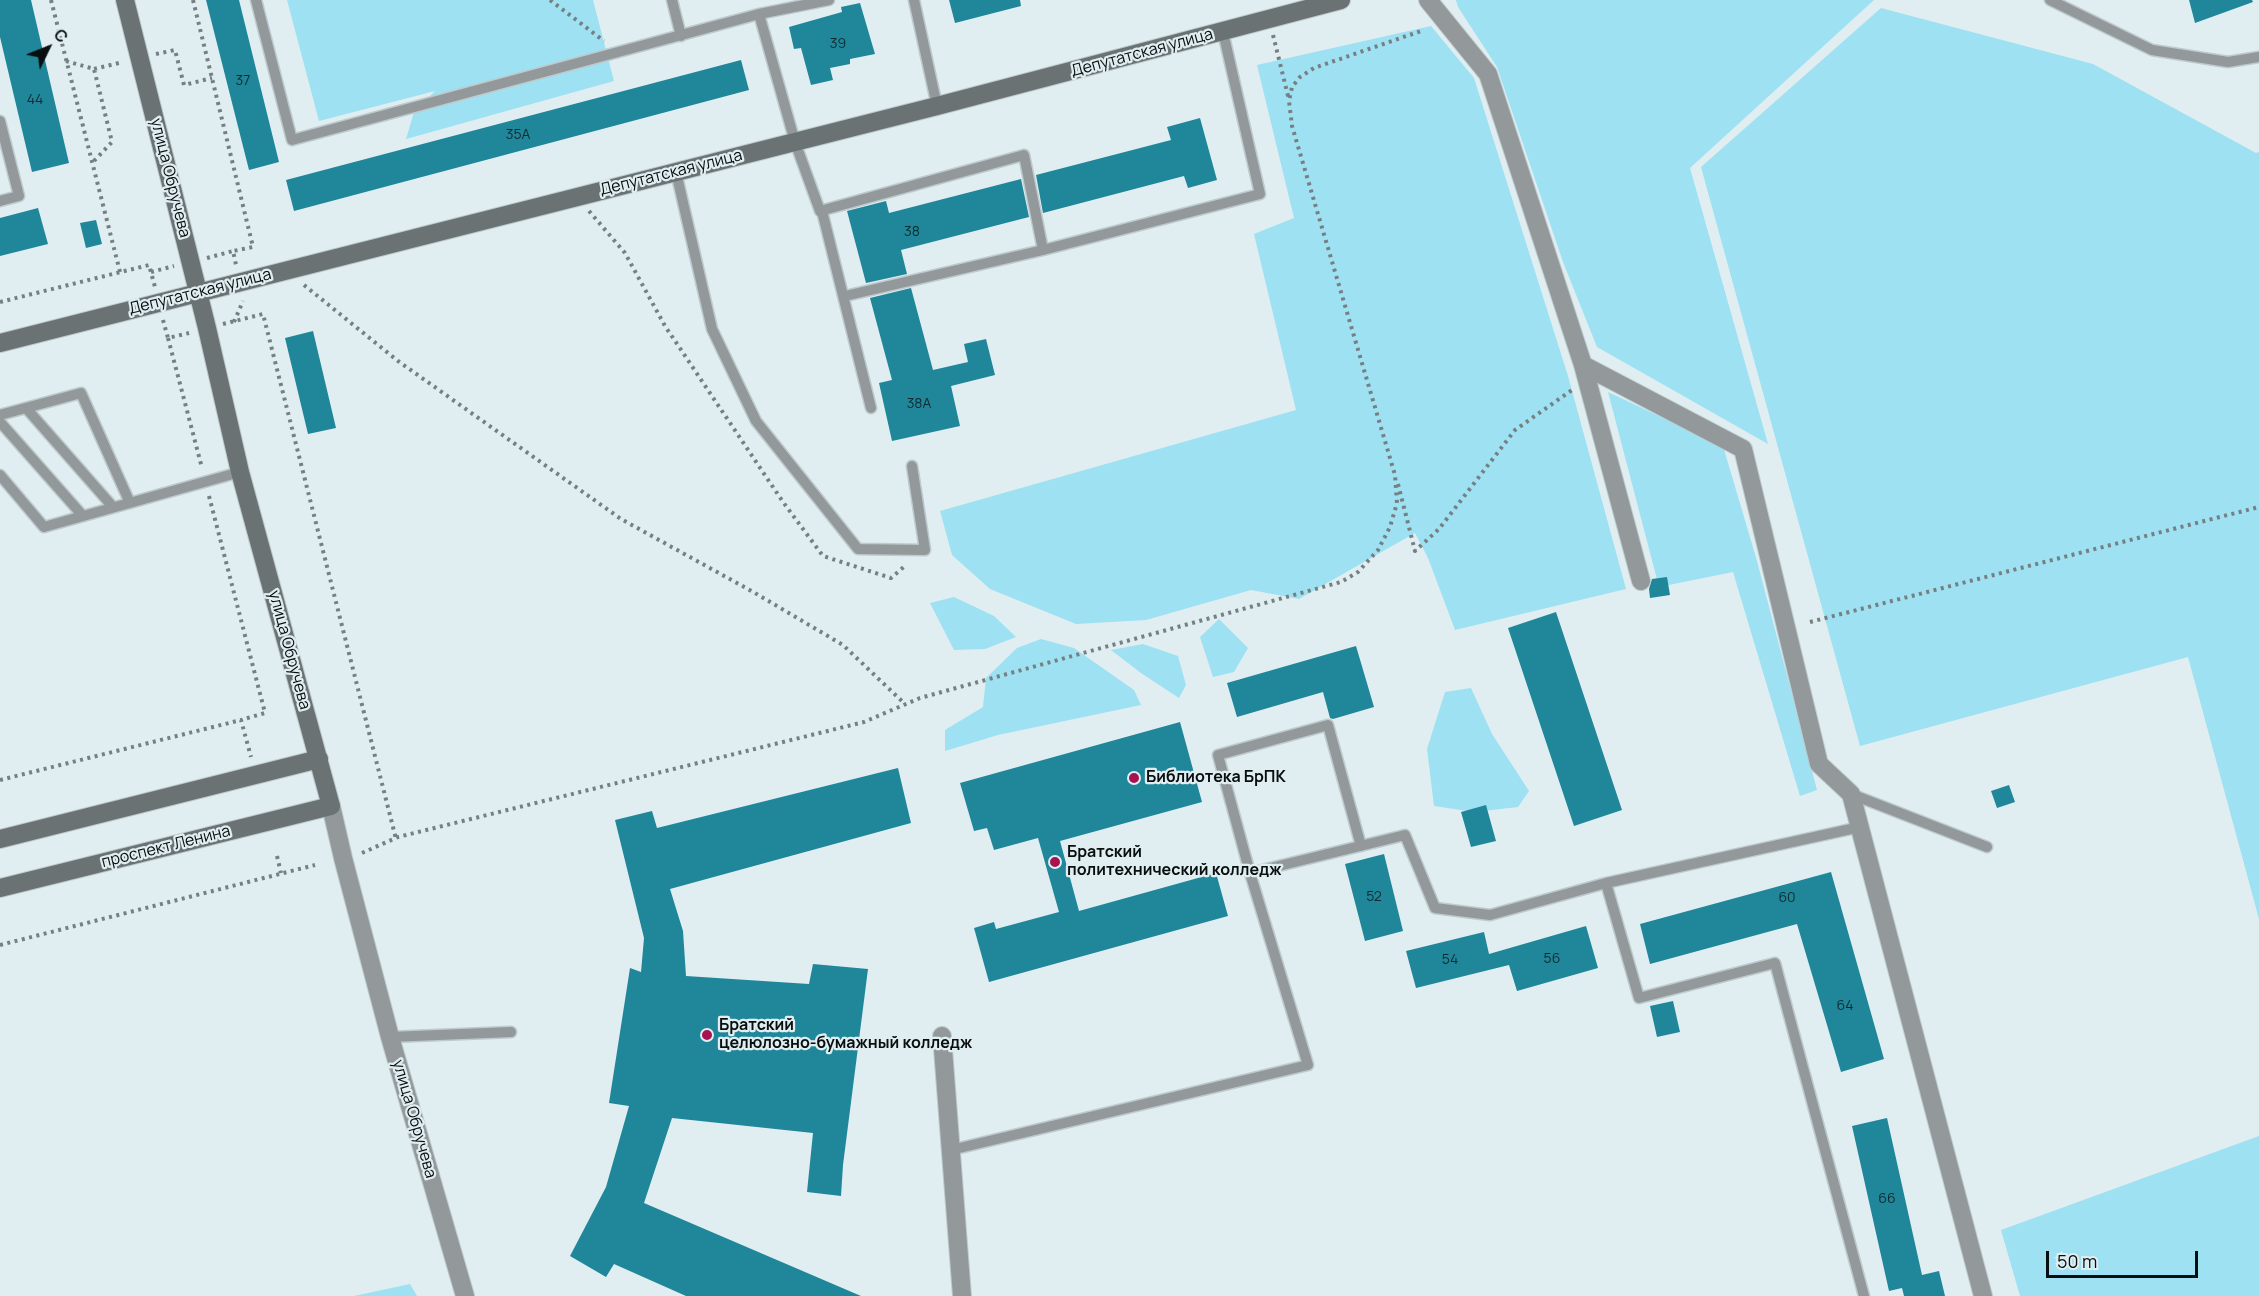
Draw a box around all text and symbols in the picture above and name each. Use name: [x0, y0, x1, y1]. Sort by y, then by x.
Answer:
north arrow: [18, 18, 78, 78]
text: С: [49, 24, 73, 48]
street label: Депутатская улица: [1069, 25, 1215, 81]
house number: 39: [830, 36, 846, 52]
house number: 37: [236, 73, 250, 89]
house number: 44: [27, 92, 43, 108]
street label: улица Обручева: [146, 116, 194, 240]
house number: 35А: [506, 127, 530, 143]
street label: Депутатская улица: [598, 146, 744, 200]
house number: 38: [904, 224, 920, 240]
street label: Депутатская улица: [127, 265, 273, 319]
house number: 38А: [907, 396, 931, 412]
street label: улица Обручева: [264, 588, 314, 712]
place label: Библиотека БрПК: [1146, 768, 1286, 788]
marker: Библиотека БрПК: [1127, 771, 1141, 785]
street label: проспект Ленина: [100, 822, 232, 872]
place label: Братский политехнический колледж: [1067, 843, 1281, 881]
marker: Братский политехнический колледж: [1048, 855, 1062, 869]
house number: 52: [1366, 889, 1382, 905]
house number: 60: [1778, 890, 1796, 906]
house number: 56: [1544, 951, 1560, 967]
house number: 54: [1442, 952, 1458, 968]
house number: 64: [1837, 998, 1853, 1014]
place label: Братский целюлозно-бумажный колледж: [719, 1016, 972, 1054]
marker: Братский целюлозно-бумажный колледж: [700, 1028, 714, 1042]
street label: улица Обручева: [388, 1058, 440, 1180]
house number: 66: [1878, 1191, 1896, 1207]
scale bar: [2049, 1239, 2200, 1277]
text: 50 m: [2057, 1249, 2097, 1273]

